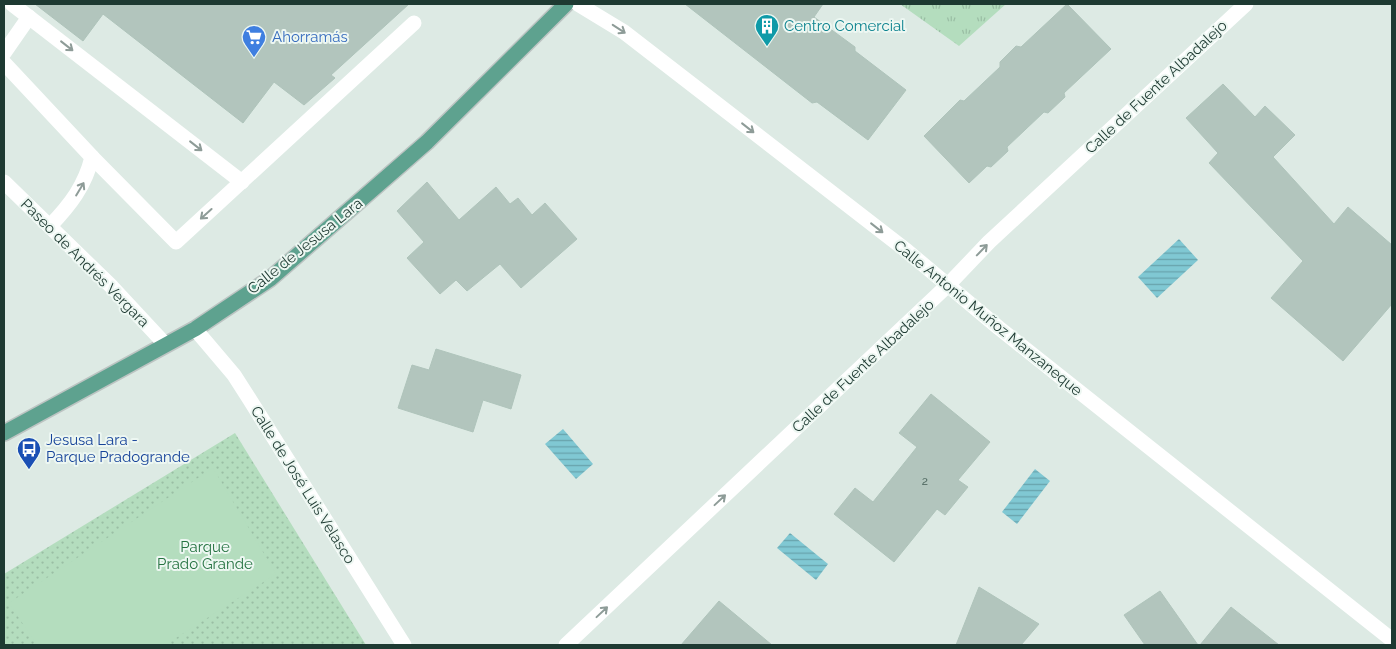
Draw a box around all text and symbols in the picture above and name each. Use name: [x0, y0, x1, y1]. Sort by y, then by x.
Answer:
building icon: Centro Comercial: [754, 13, 780, 47]
street label: Calle de Fuente Albadalejo: [1081, 16, 1231, 157]
place label: Centro Comercial: [784, 17, 906, 35]
supermarket icon: Ahorramás: [241, 24, 267, 58]
one-way arrow: [612, 25, 626, 35]
place label: Ahorramás: [272, 28, 348, 46]
one-way arrow: [60, 41, 73, 52]
one-way arrow: [741, 123, 754, 134]
one-way arrow: [189, 141, 203, 151]
one-way arrow: [76, 182, 86, 196]
street label: Calle de Jesusa Lara: [244, 194, 366, 298]
street label: Paseo de Andrés Vergara: [17, 195, 153, 331]
one-way arrow: [200, 208, 213, 220]
one-way arrow: [870, 222, 883, 233]
street label: Calle Antonio Muñoz Manzaneque: [890, 236, 1086, 400]
one-way arrow: [976, 244, 988, 256]
street label: Calle de Fuente Albadalejo: [788, 295, 938, 436]
street label: Calle de José Luis Velasco: [247, 403, 359, 567]
place label: Jesusa Lara - Parque Pradogrande: [46, 431, 190, 466]
bus stop icon: Jesusa Lara - Parque Pradogrande: [16, 436, 42, 470]
house number: 2: [922, 474, 928, 488]
one-way arrow: [714, 494, 726, 506]
park label: Parque Prado Grande: [157, 538, 253, 573]
one-way arrow: [595, 606, 608, 618]

